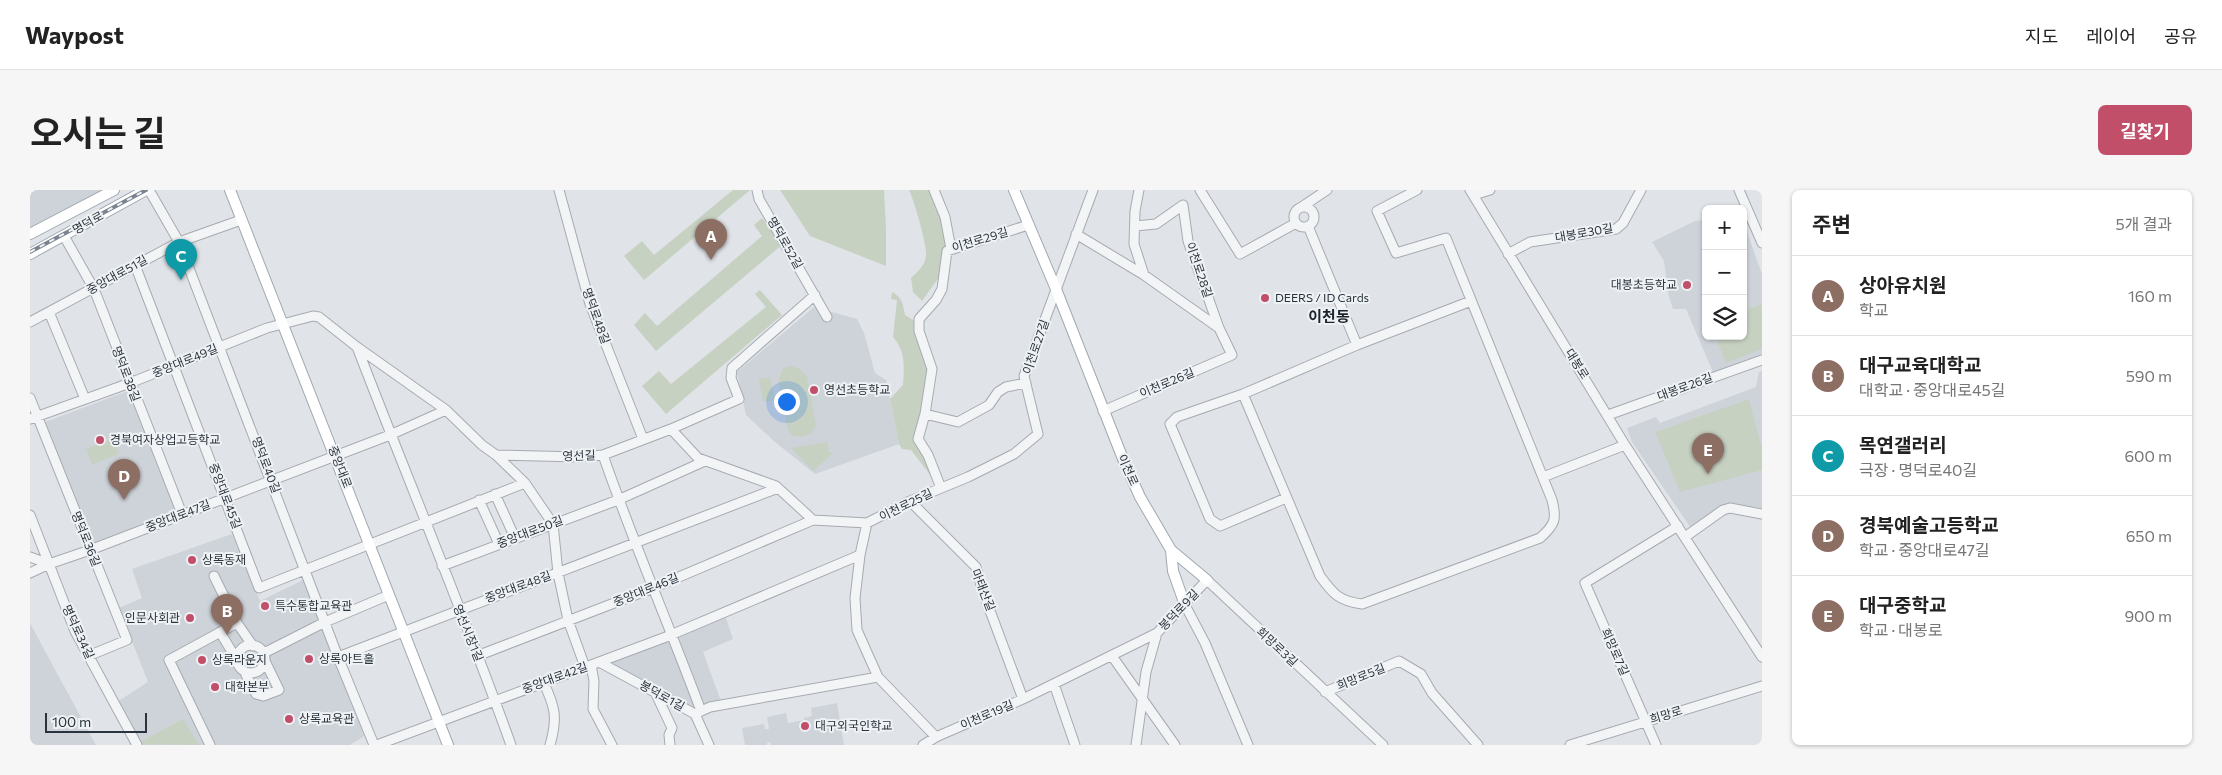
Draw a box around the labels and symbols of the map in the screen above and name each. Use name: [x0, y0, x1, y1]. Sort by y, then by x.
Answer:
street label: 명덕로: [70, 208, 105, 236]
street label: 명덕로52길: [765, 214, 806, 271]
pin: A: [695, 219, 727, 260]
street label: 대봉로30길: [1554, 220, 1614, 244]
street label: 이천로29길: [950, 224, 1010, 254]
pin: C: [165, 239, 197, 280]
street label: 이천로28길: [1184, 240, 1216, 299]
street label: 중앙대로51길: [84, 252, 149, 297]
place label: 대봉초등학교: [1611, 277, 1677, 291]
marker: 대봉초등학교: [1681, 279, 1693, 291]
street label: 명덕로48길: [580, 286, 614, 346]
place label: DEERS / ID Cards: [1275, 290, 1369, 304]
marker: DEERS / ID Cards: [1259, 292, 1271, 304]
district label: 이천동: [1308, 307, 1350, 325]
street label: 이천로27길: [1019, 317, 1051, 376]
street label: 중앙대로49길: [150, 341, 220, 380]
street label: 명덕로38길: [110, 344, 144, 403]
street label: 대봉로: [1563, 346, 1593, 381]
street label: 이천로26길: [1137, 364, 1196, 400]
street label: 대봉로26길: [1655, 370, 1714, 403]
place label: 영선초등학교: [824, 382, 890, 396]
marker: 영선초등학교: [808, 384, 820, 396]
your location: [774, 389, 800, 415]
place label: 경북여자상업고등학교: [110, 432, 220, 446]
pin: E: [1692, 433, 1724, 474]
marker: 경북여자상업고등학교: [94, 434, 106, 446]
street label: 명덕로40길: [250, 434, 284, 495]
street label: 중앙대로: [326, 444, 355, 490]
street label: 영선길: [562, 447, 596, 463]
street label: 이천로: [1116, 452, 1142, 488]
pin: D: [108, 459, 140, 500]
street label: 중앙대로45길: [207, 461, 245, 530]
street label: 이천로25길: [877, 485, 935, 523]
street label: 중앙대로47길: [143, 496, 212, 534]
street label: 명덕로36길: [70, 509, 104, 568]
street label: 중앙대로50길: [494, 512, 565, 550]
place label: 상록동재: [202, 552, 246, 566]
marker: 상록동재: [186, 554, 198, 566]
street label: 마태산길: [969, 567, 999, 613]
street label: 중앙대로48길: [483, 568, 553, 605]
street label: 중앙대로46길: [611, 570, 681, 609]
street label: 봉덕로9길: [1155, 586, 1201, 633]
pin: B: [211, 594, 243, 635]
place label: 특수통합교육관: [275, 598, 352, 612]
marker: 특수통합교육관: [259, 600, 271, 612]
street label: 명덕로34길: [60, 602, 98, 661]
street label: 영선시장1길: [451, 602, 487, 663]
place label: 인문사회관: [125, 610, 180, 624]
marker: 인문사회관: [184, 612, 196, 624]
street label: 희망로3길: [1254, 624, 1301, 669]
street label: 희망로7길: [1599, 626, 1633, 678]
place label: 상록아트홀: [319, 651, 374, 665]
place label: 상록라운지: [212, 652, 267, 666]
marker: 상록아트홀: [303, 653, 315, 665]
marker: 상록라운지: [196, 654, 208, 666]
street label: 중앙대로42길: [520, 659, 589, 695]
street label: 희망로5길: [1334, 660, 1387, 692]
street label: 봉덕로1길: [638, 677, 687, 713]
place label: 대학본부: [225, 679, 269, 693]
marker: 대학본부: [209, 681, 221, 693]
street label: 이천로19길: [958, 697, 1015, 732]
street label: 희망로: [1648, 703, 1684, 726]
scale bar: [45, 710, 148, 733]
place label: 상록교육관: [299, 711, 354, 725]
marker: 상록교육관: [283, 713, 295, 725]
place label: 대구외국인학교: [815, 718, 892, 732]
marker: 대구외국인학교: [799, 720, 811, 732]

